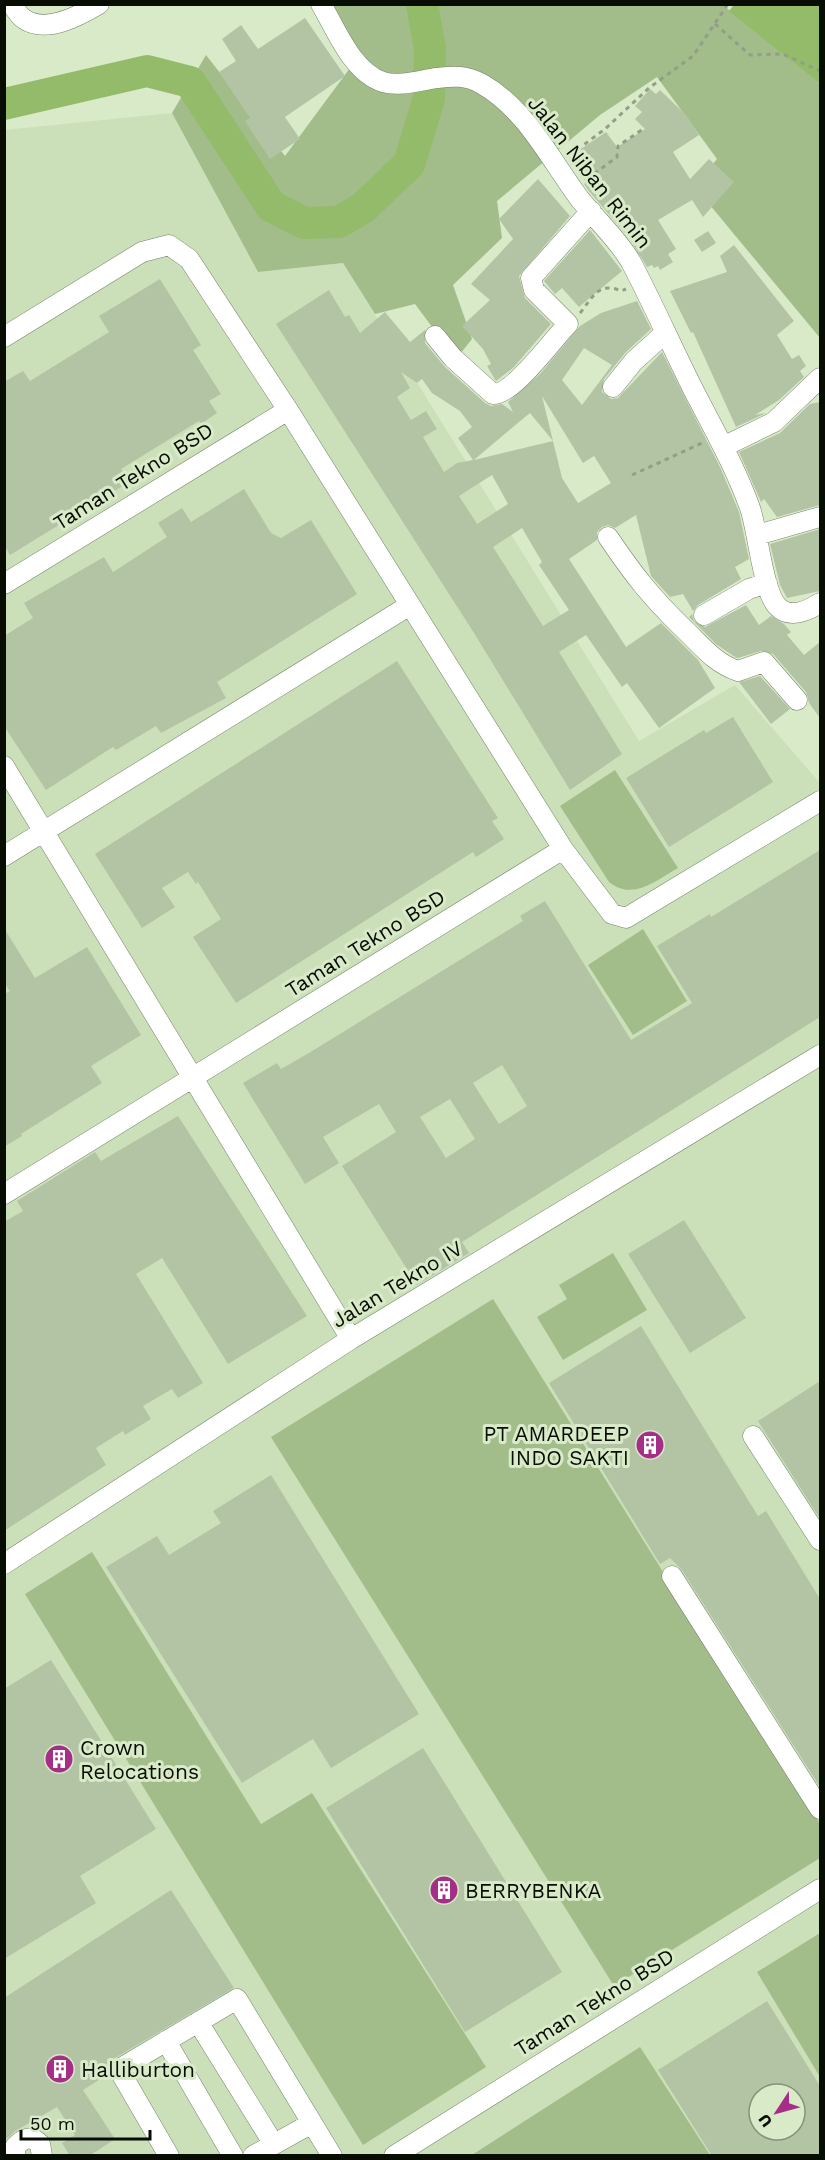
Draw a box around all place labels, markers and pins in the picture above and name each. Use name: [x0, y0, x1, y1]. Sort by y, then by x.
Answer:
place label: PT AMARDEEP INDO SAKTI: [483, 1421, 629, 1470]
building icon: PT AMARDEEP INDO SAKTI: [634, 1429, 666, 1461]
place label: Crown Relocations: [80, 1735, 199, 1784]
building icon: Crown Relocations: [43, 1743, 75, 1775]
building icon: BERRYBENKA: [428, 1874, 460, 1906]
place label: BERRYBENKA: [465, 1878, 601, 1903]
building icon: Halliburton: [44, 2053, 76, 2085]
place label: Halliburton: [81, 2057, 195, 2082]

